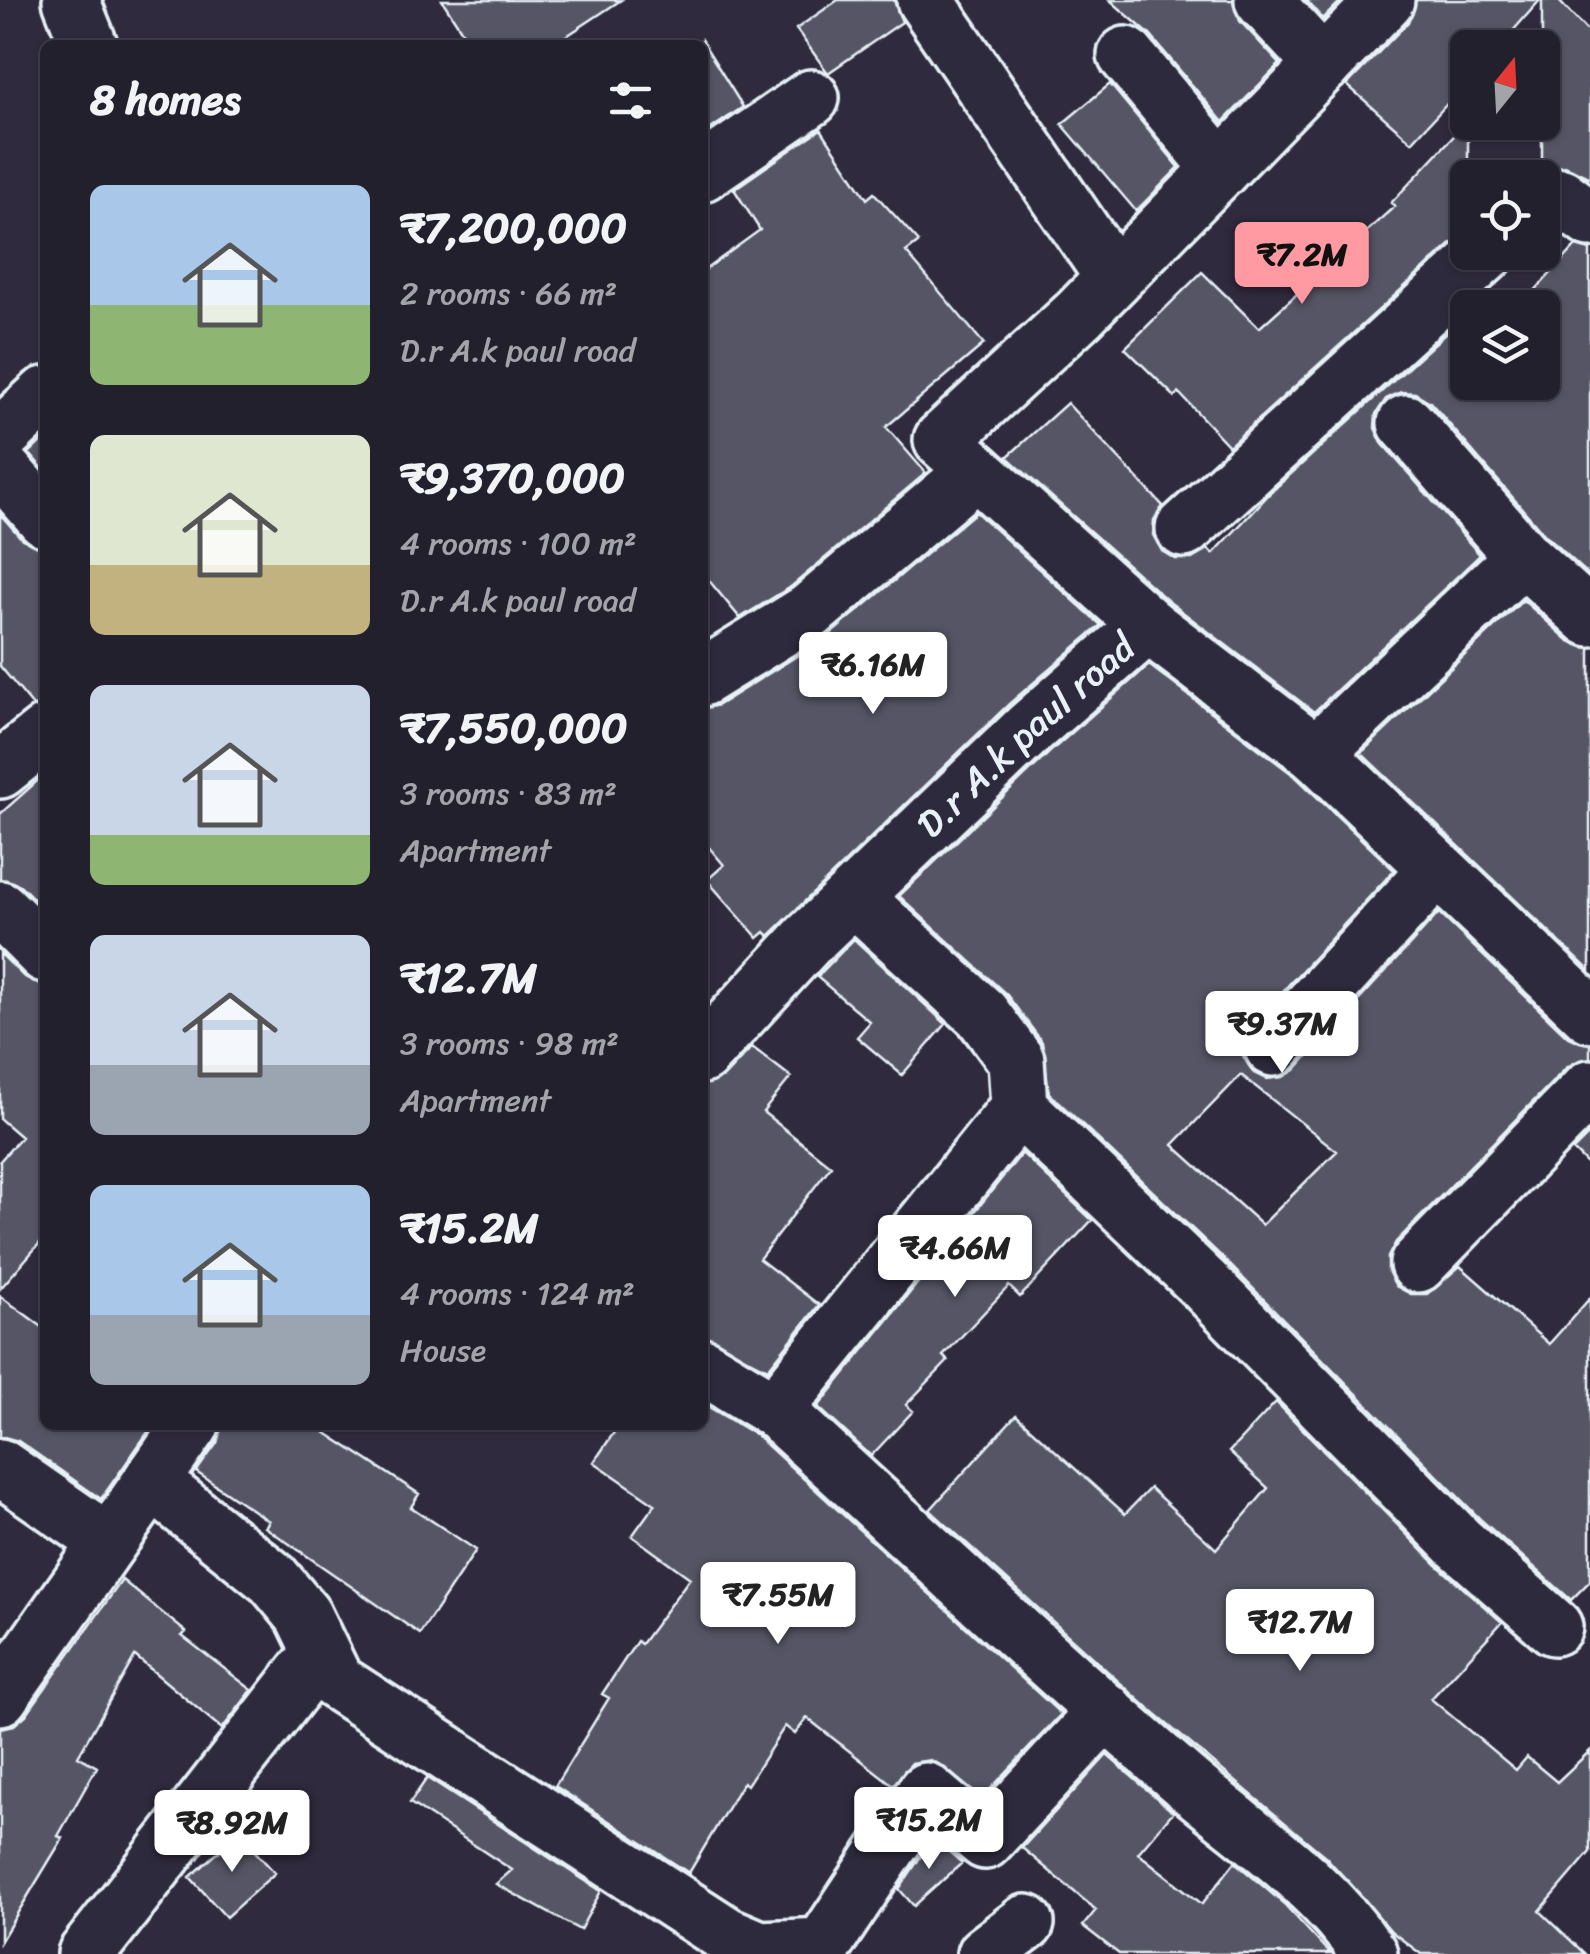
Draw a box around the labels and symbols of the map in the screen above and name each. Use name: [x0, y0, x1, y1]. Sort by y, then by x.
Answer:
north arrow: [1450, 30, 1560, 140]
pin: ₹7.2M: [1232, 222, 1372, 307]
street label: D.r A.k paul road: [900, 615, 1154, 855]
pin: ₹6.16M: [792, 632, 954, 717]
pin: ₹9.37M: [1201, 991, 1363, 1076]
pin: ₹4.66M: [874, 1215, 1036, 1300]
pin: ₹7.55M: [697, 1562, 859, 1647]
pin: ₹12.7M: [1219, 1589, 1381, 1674]
pin: ₹15.2M: [848, 1787, 1010, 1872]
pin: ₹8.92M: [151, 1790, 313, 1875]

